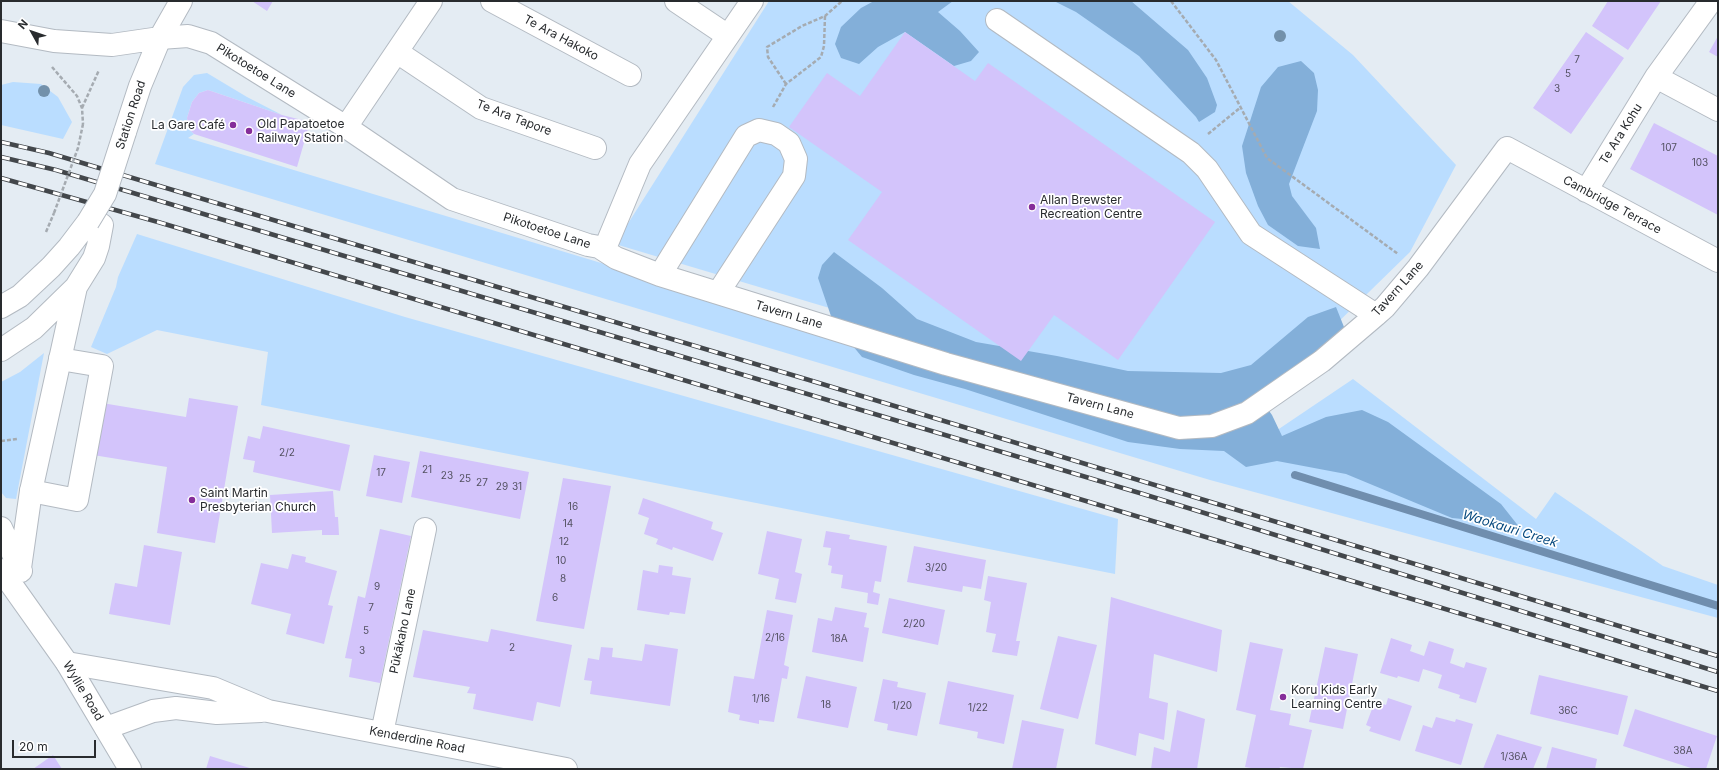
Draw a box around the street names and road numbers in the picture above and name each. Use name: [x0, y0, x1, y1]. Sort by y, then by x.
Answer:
street label: Te Ara Hakoko: [521, 12, 601, 64]
street label: Pikotoetoe Lane: [214, 41, 298, 101]
street label: Station Road: [113, 79, 149, 151]
street label: Te Ara Tapore: [474, 97, 554, 139]
street label: Te Ara Kohu: [1597, 101, 1645, 167]
street label: Cambridge Terrace: [1560, 173, 1664, 237]
street label: Pikotoetoe Lane: [501, 210, 593, 252]
street label: Tavern Lane: [1369, 258, 1427, 320]
street label: Tavern Lane: [754, 298, 824, 332]
street label: Tavern Lane: [1064, 390, 1136, 422]
street label: Pūkākaho Lane: [387, 587, 419, 675]
street label: Wyllie Road: [60, 659, 106, 723]
street label: Kenderdine Road: [368, 724, 466, 756]

